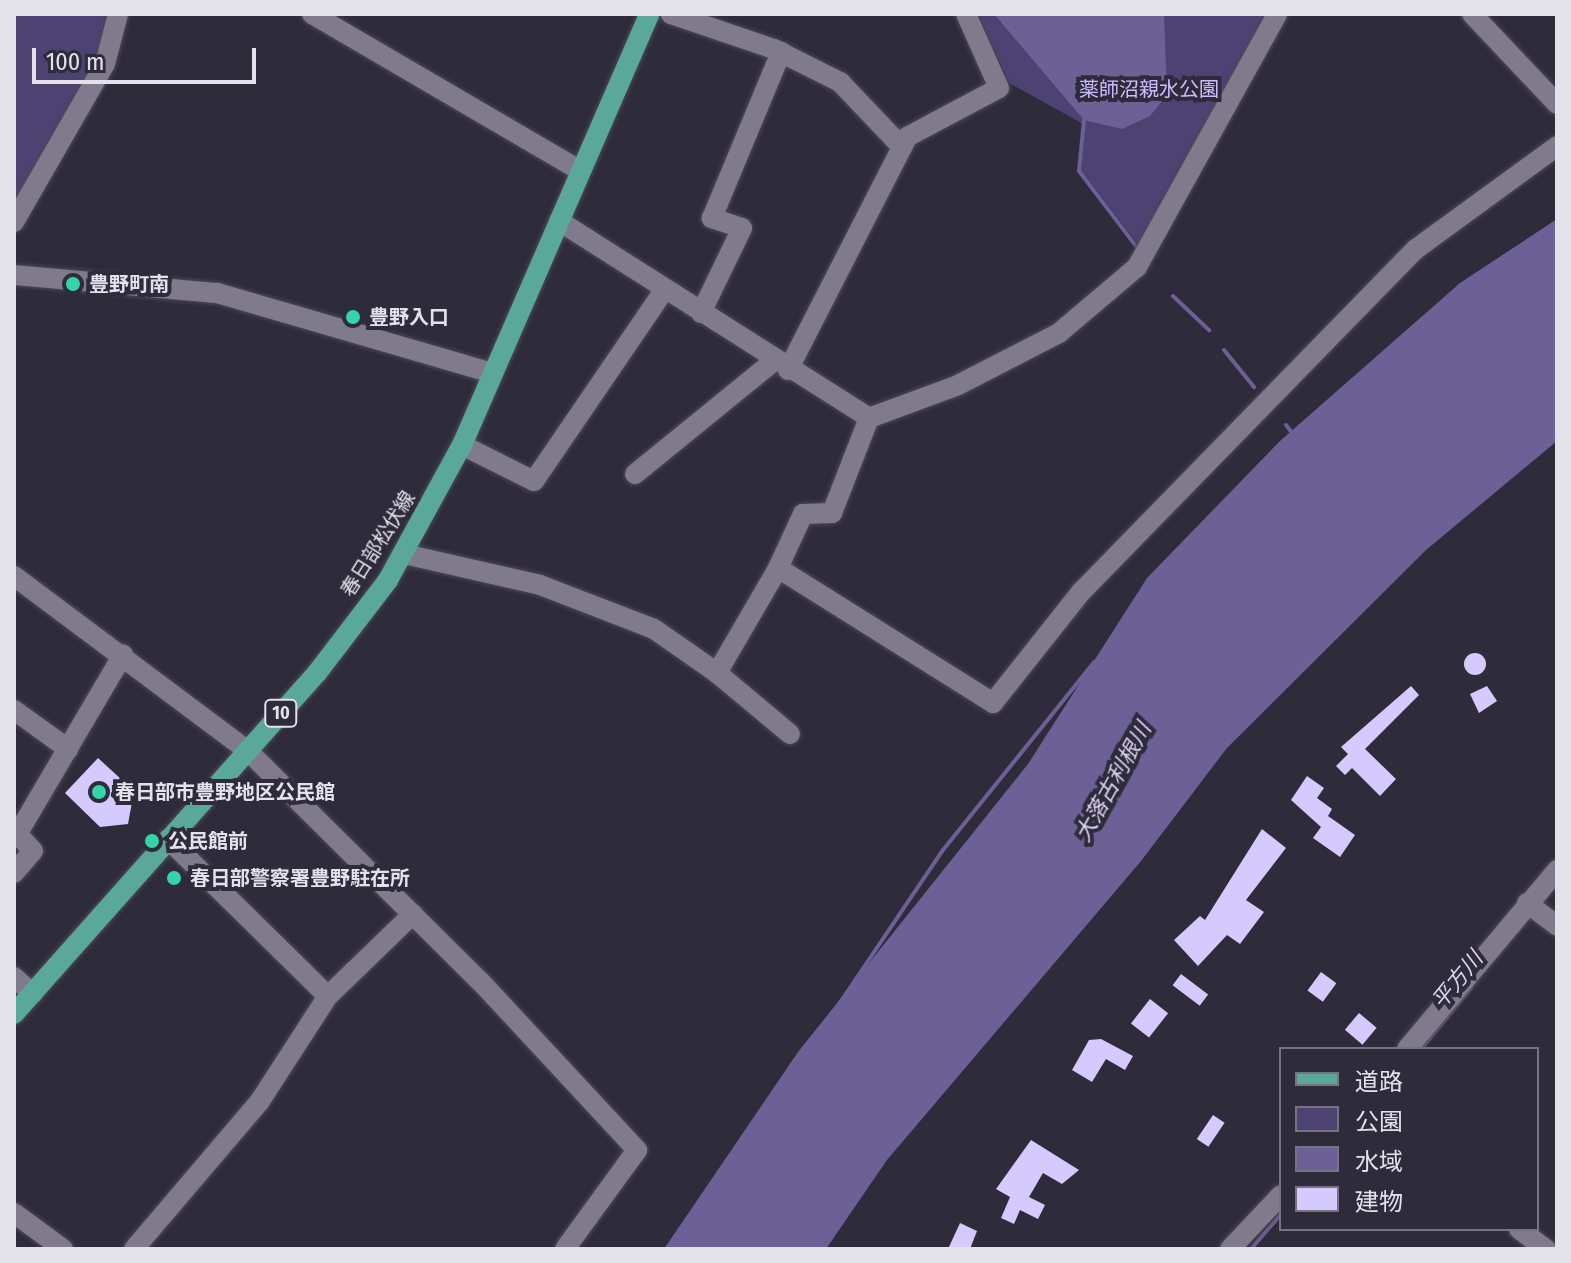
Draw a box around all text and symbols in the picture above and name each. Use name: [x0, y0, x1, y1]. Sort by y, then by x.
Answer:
scale bar: [36, 32, 260, 82]
text: 100 m: [46, 48, 104, 76]
park label: 薬師沼親水公園: [1079, 77, 1219, 101]
place label: 豊野町南: [89, 272, 169, 296]
marker: 豊野町南: [64, 275, 82, 293]
place label: 豊野入口: [369, 305, 449, 329]
marker: 豊野入口: [344, 308, 362, 326]
street label: 春日部松伏線: [336, 487, 420, 601]
road number: 10: [263, 699, 299, 727]
water label: 大落古利根川: [1069, 718, 1157, 846]
place label: 春日部市豊野地区公民館: [115, 780, 335, 804]
marker: 春日部市豊野地区公民館: [90, 783, 108, 801]
place label: 公民館前: [168, 829, 248, 853]
marker: 公民館前: [143, 832, 161, 850]
place label: 春日部警察署豊野駐在所: [190, 866, 410, 890]
marker: 春日部警察署豊野駐在所: [165, 869, 183, 887]
water label: 平方川: [1426, 946, 1488, 1014]
legend: [1279, 1047, 1539, 1231]
text: 道路: [1355, 1068, 1403, 1096]
text: 公園: [1355, 1108, 1403, 1136]
text: 水域: [1355, 1148, 1403, 1176]
text: 建物: [1355, 1188, 1403, 1216]

